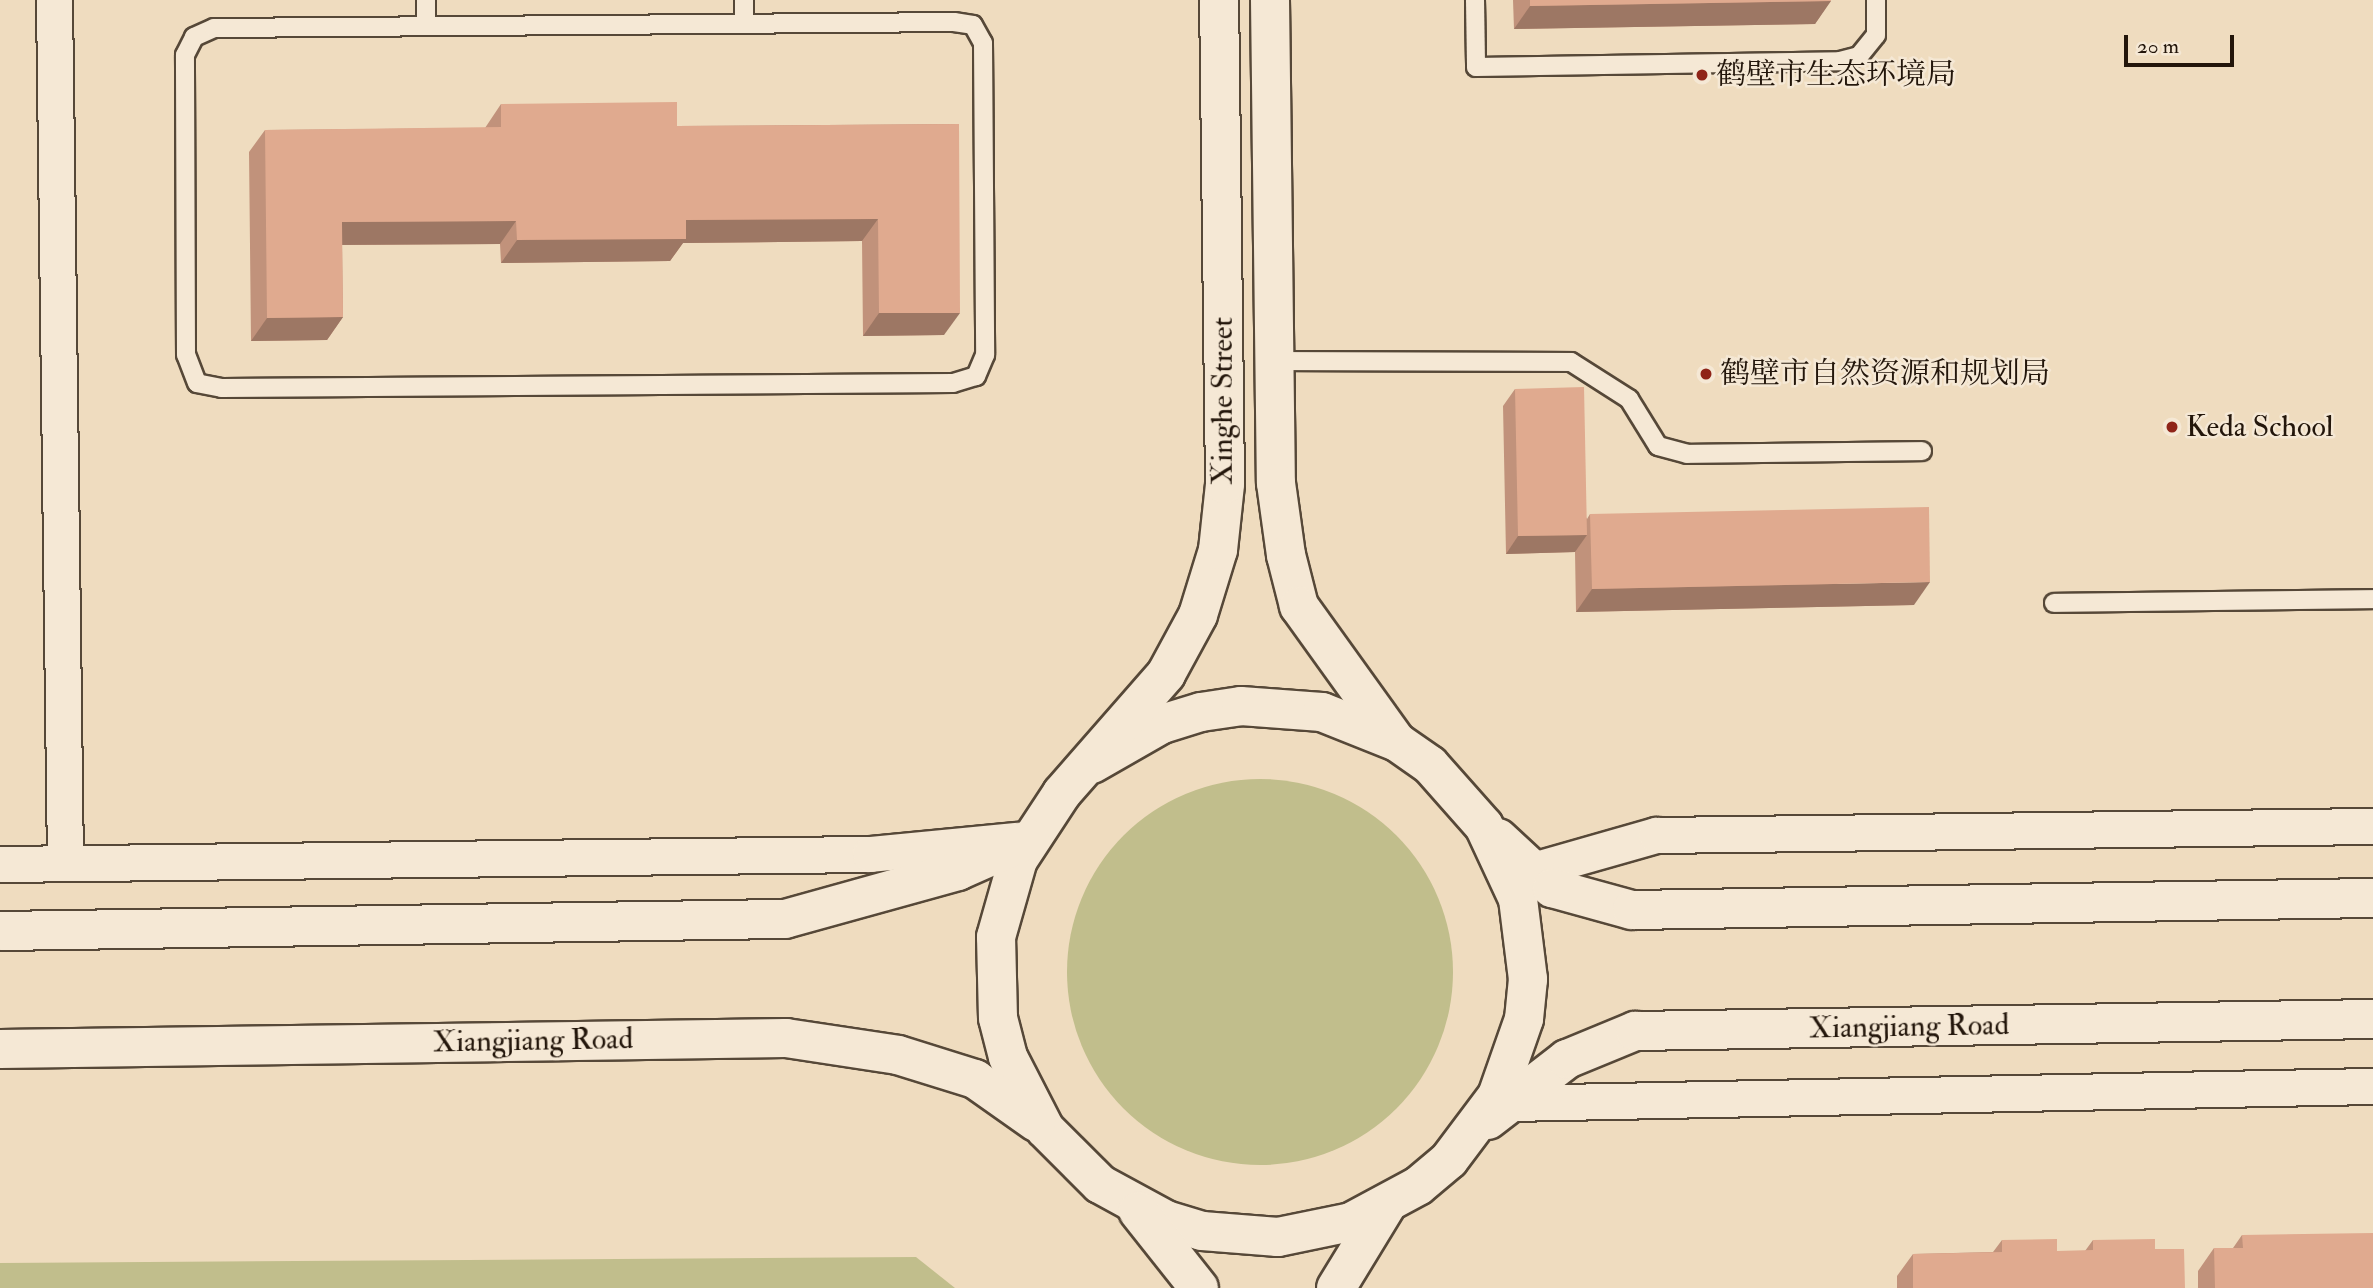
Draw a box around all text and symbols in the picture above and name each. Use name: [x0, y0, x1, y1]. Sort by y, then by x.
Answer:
scale bar: [2128, 21, 2238, 65]
text: 20 m: [2137, 33, 2179, 60]
place label: 鹤壁市生态环境局: [1716, 57, 1956, 93]
marker: 鹤壁市生态环境局: [1694, 67, 1710, 83]
street label: Xinghe Street: [1205, 317, 1241, 485]
place label: 鹤壁市自然资源和规划局: [1720, 356, 2050, 392]
marker: 鹤壁市自然资源和规划局: [1698, 366, 1714, 382]
place label: Keda School: [2186, 409, 2333, 445]
marker: Keda School: [2164, 419, 2180, 435]
street label: Xiangjiang Road: [1808, 1007, 2010, 1047]
street label: Xiangjiang Road: [432, 1021, 634, 1061]

